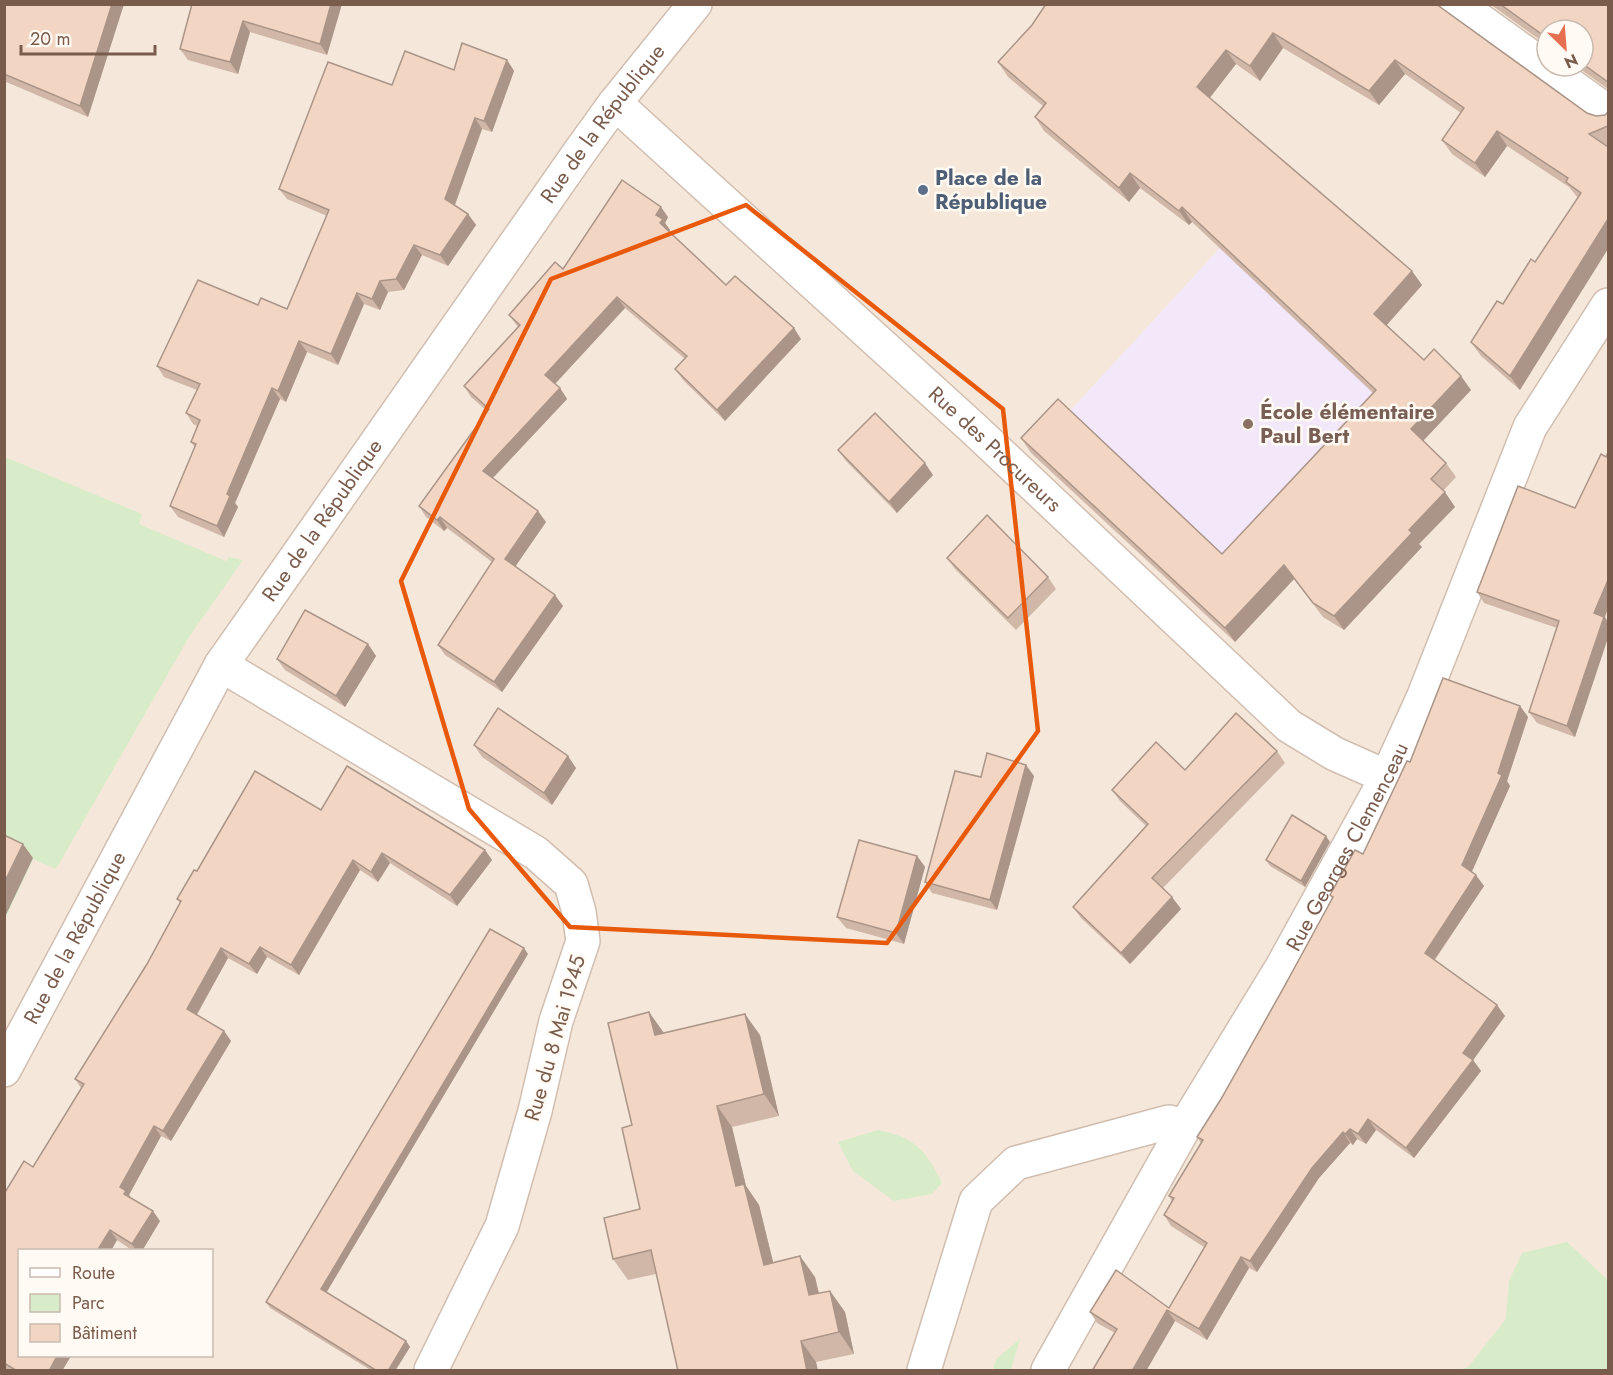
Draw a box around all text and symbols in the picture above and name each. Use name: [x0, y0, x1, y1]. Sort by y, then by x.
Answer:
scale bar: [21, 18, 154, 56]
north arrow: [1535, 18, 1595, 78]
text: 20 m: [30, 26, 70, 52]
street label: Rue de la République: [533, 37, 672, 209]
text: N: [1561, 48, 1582, 74]
place label: Place de la République: [935, 163, 1047, 217]
marker: Place de la République: [916, 183, 930, 197]
street label: Rue des Procureurs: [922, 379, 1068, 519]
place label: École élémentaire Paul Bert: [1260, 397, 1435, 451]
marker: École élémentaire Paul Bert: [1241, 417, 1255, 431]
street label: Rue de la République: [255, 433, 390, 608]
street label: Rue Georges Clemenceau: [1279, 738, 1416, 957]
street label: Rue de la République: [16, 846, 134, 1030]
street label: Rue du 8 Mai 1945: [517, 951, 593, 1125]
legend: [18, 1249, 213, 1357]
text: Route: [72, 1260, 115, 1286]
text: Parc: [72, 1290, 105, 1316]
text: Bâtiment: [72, 1320, 138, 1346]

